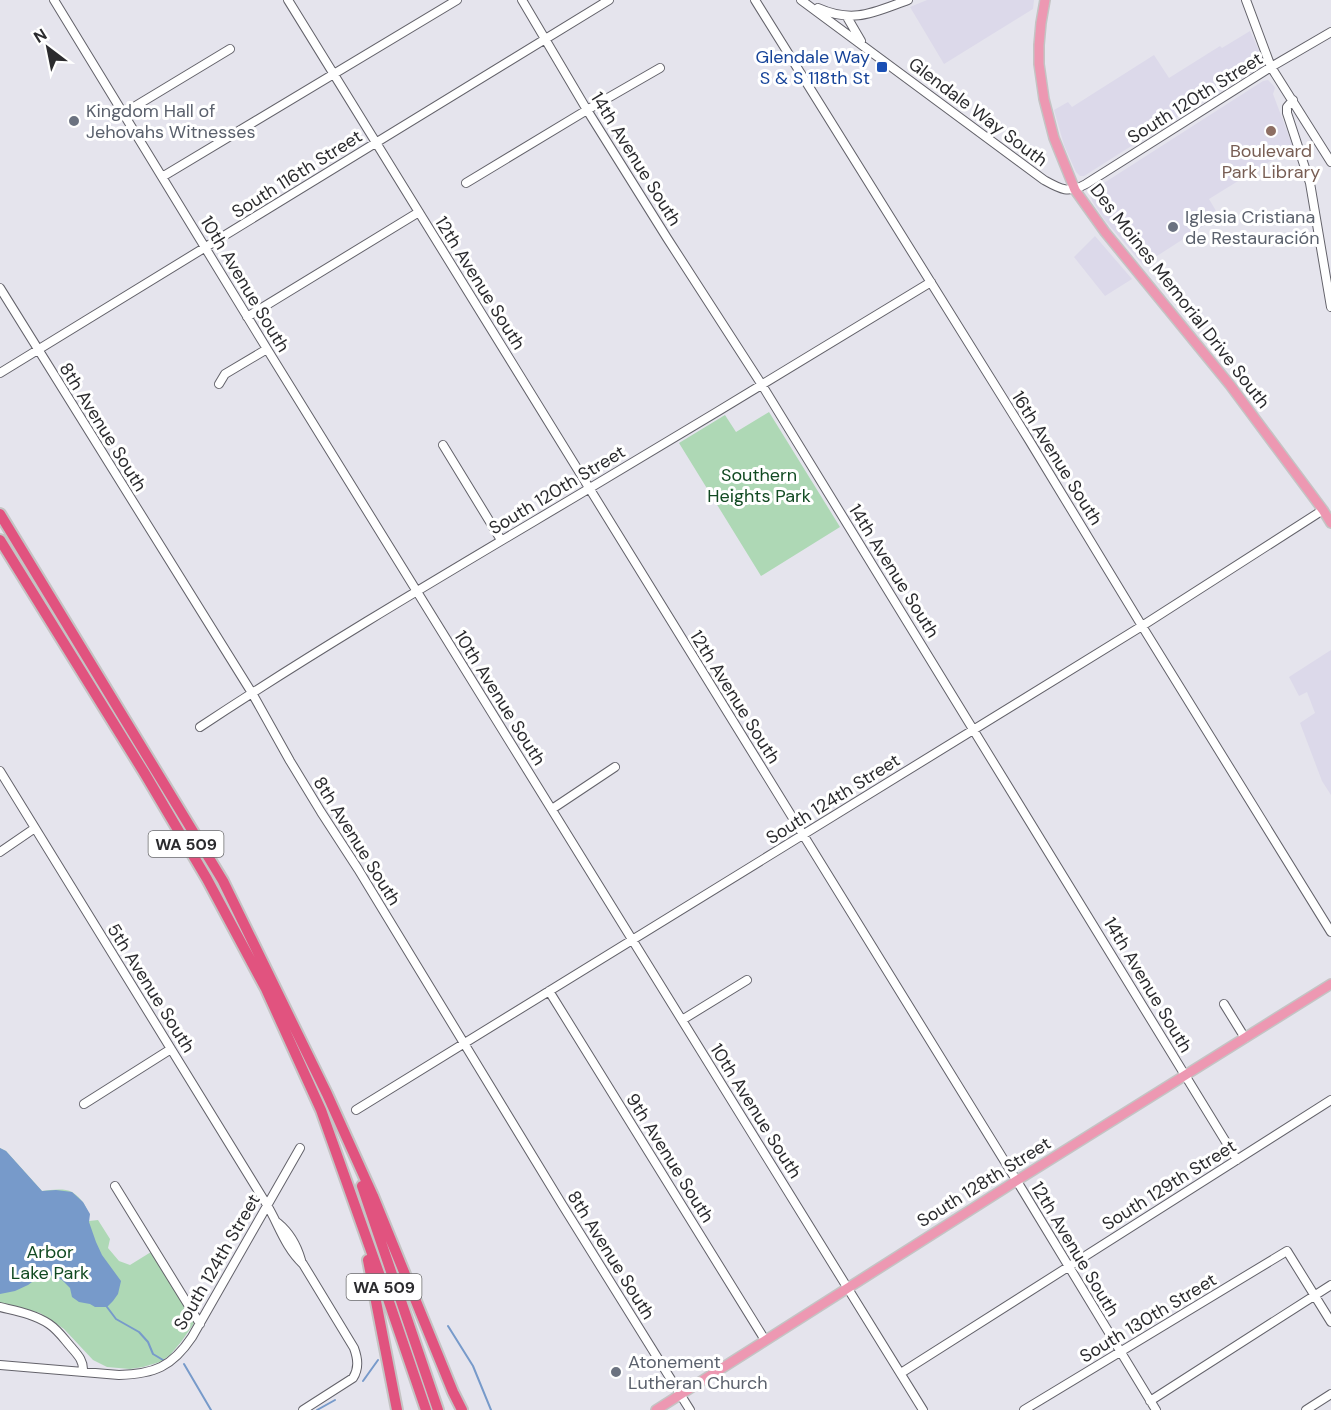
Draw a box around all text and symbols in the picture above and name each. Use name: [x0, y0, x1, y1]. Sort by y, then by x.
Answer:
north arrow: [18, 18, 78, 78]
text: N: [30, 24, 51, 48]
place label: Glendale Way S & S 118th St: [756, 45, 870, 90]
street label: South 120th Street: [1123, 47, 1267, 149]
street label: Glendale Way South: [904, 52, 1052, 172]
marker: Glendale Way S & S 118th St: [875, 60, 889, 74]
street label: 14th Avenue South: [585, 88, 687, 230]
place label: Kingdom Hall of Jehovahs Witnesses: [86, 99, 256, 144]
marker: Kingdom Hall of Jehovahs Witnesses: [67, 114, 81, 128]
street label: South 116th Street: [227, 124, 367, 224]
marker: Boulevard Park Library: [1264, 124, 1278, 138]
place label: Boulevard Park Library: [1222, 139, 1320, 184]
street label: Des Moines Memorial Drive South: [1085, 179, 1275, 413]
place label: Iglesia Cristiana de Restauración: [1185, 205, 1320, 250]
street label: 10th Avenue South: [195, 211, 295, 357]
street label: 12th Avenue South: [429, 212, 531, 354]
marker: Iglesia Cristiana de Restauración: [1166, 220, 1180, 234]
street label: 8th Avenue South: [54, 358, 152, 496]
street label: 16th Avenue South: [1006, 386, 1108, 530]
street label: South 120th Street: [484, 440, 630, 540]
park label: Southern Heights Park: [707, 463, 811, 508]
street label: 14th Avenue South: [843, 500, 945, 642]
street label: 10th Avenue South: [449, 626, 551, 770]
street label: 12th Avenue South: [684, 626, 786, 768]
street label: South 124th Street: [762, 748, 904, 850]
street label: 8th Avenue South: [308, 772, 406, 910]
road number: WA 509: [148, 831, 224, 857]
street label: 14th Avenue South: [1098, 913, 1198, 1057]
street label: 5th Avenue South: [102, 919, 200, 1057]
street label: 10th Avenue South: [705, 1039, 807, 1183]
street label: 9th Avenue South: [621, 1089, 719, 1227]
street label: South 128th Street: [913, 1131, 1055, 1233]
street label: South 129th Street: [1097, 1134, 1241, 1236]
street label: 12th Avenue South: [1025, 1177, 1125, 1321]
street label: 8th Avenue South: [562, 1186, 660, 1324]
street label: South 124th Street: [168, 1190, 266, 1334]
park label: Arbor Lake Park: [11, 1240, 89, 1285]
street label: South 130th Street: [1075, 1268, 1221, 1368]
road number: WA 509: [346, 1274, 422, 1300]
place label: Atonement Lutheran Church: [628, 1350, 768, 1395]
marker: Atonement Lutheran Church: [609, 1365, 623, 1379]

